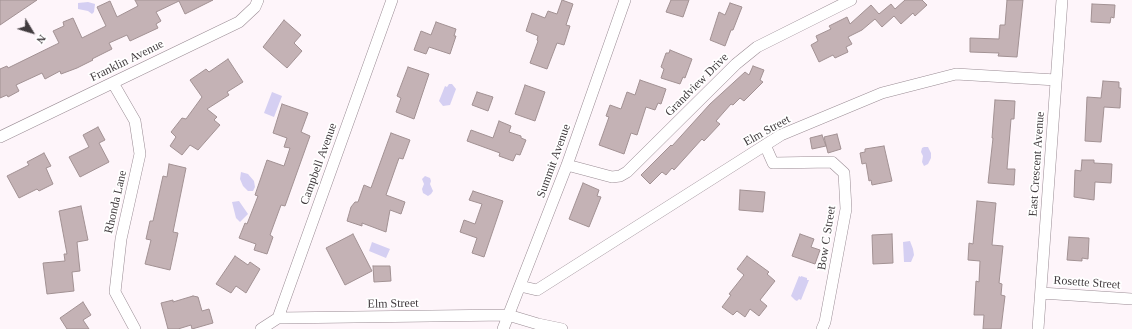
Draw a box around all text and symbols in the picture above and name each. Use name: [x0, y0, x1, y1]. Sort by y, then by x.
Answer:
north arrow: [12, 12, 52, 52]
text: N: [34, 33, 49, 46]
street label: Franklin Avenue: [88, 37, 166, 85]
street label: Grandview Drive: [662, 50, 732, 120]
street label: East Crescent Avenue: [1026, 111, 1048, 217]
street label: Elm Street: [741, 112, 793, 150]
street label: Campbell Avenue: [298, 121, 340, 207]
street label: Summit Avenue: [534, 122, 574, 200]
street label: Rhonda Lane: [102, 169, 130, 235]
street label: Bow C Street: [815, 205, 839, 271]
street label: Rosette Street: [1053, 273, 1121, 293]
street label: Elm Street: [367, 296, 419, 312]

